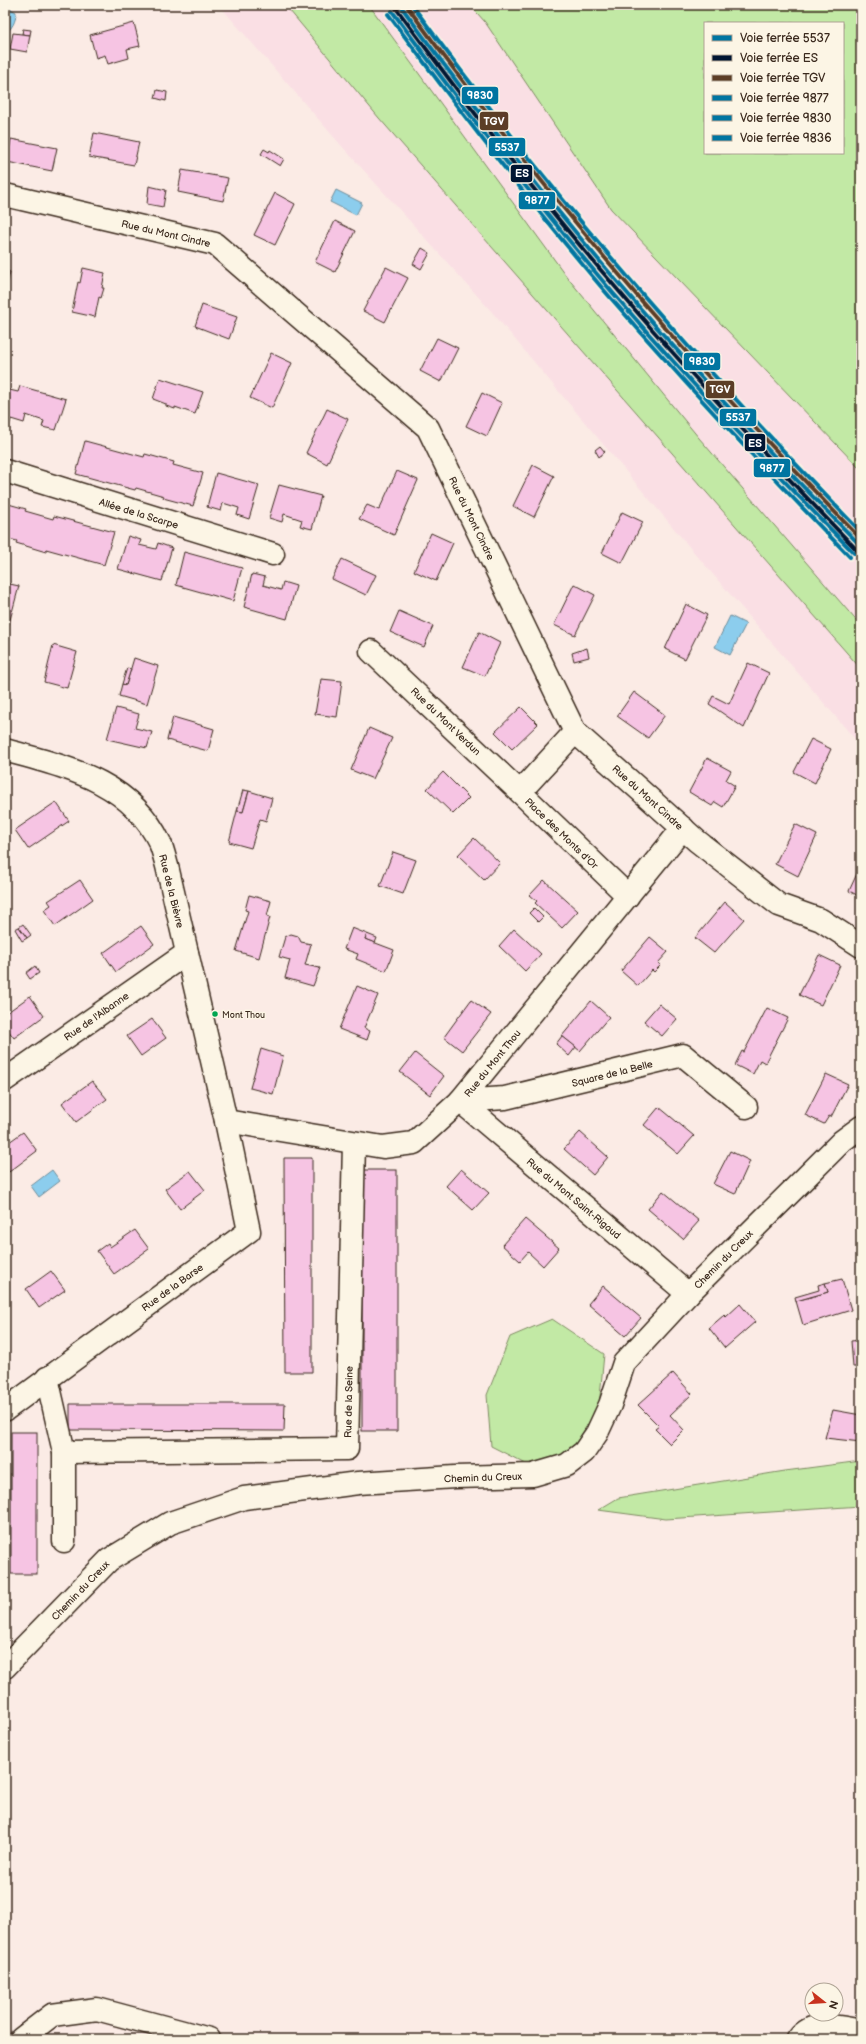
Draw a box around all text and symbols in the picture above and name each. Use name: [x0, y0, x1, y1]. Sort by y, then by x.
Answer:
legend: [704, 22, 844, 154]
text: Voie ferrée 5537: [740, 31, 830, 46]
text: Voie ferrée ES: [740, 51, 818, 66]
text: Voie ferrée TGV: [740, 71, 826, 86]
line badge: 9830: [461, 86, 499, 105]
text: 9830: [467, 89, 493, 102]
text: Voie ferrée 9877: [740, 91, 829, 106]
line badge: TGV: [479, 111, 509, 131]
text: Voie ferrée 9830: [740, 111, 831, 126]
text: TGV: [484, 115, 505, 128]
text: Voie ferrée 9836: [740, 131, 831, 146]
line badge: 5537: [488, 137, 526, 157]
text: 5537: [494, 141, 520, 154]
line badge: ES: [510, 164, 533, 183]
text: ES: [515, 167, 529, 180]
line badge: 9877: [518, 191, 556, 210]
text: 9877: [524, 194, 550, 207]
street label: Rue du Mont Cindre: [120, 218, 212, 250]
line badge: 9830: [683, 352, 721, 371]
text: 9830: [689, 355, 715, 368]
line badge: TGV: [705, 380, 735, 399]
text: TGV: [710, 383, 731, 396]
line badge: 5537: [719, 408, 757, 427]
text: 5537: [725, 411, 751, 424]
line badge: ES: [744, 433, 766, 452]
text: ES: [748, 437, 762, 450]
line badge: 9877: [753, 458, 791, 478]
text: 9877: [759, 462, 785, 475]
street label: Rue du Mont Cindre: [446, 475, 497, 562]
street label: Allée de la Scarpe: [98, 496, 180, 532]
street label: Rue du Mont Verdun: [408, 685, 483, 758]
street label: Rue du Mont Cindre: [609, 763, 685, 833]
street label: Place des Monts d'Or: [522, 796, 601, 872]
street label: Rue de la Bièvre: [156, 853, 186, 929]
street label: Rue de l'Albanne: [62, 990, 131, 1044]
marker: Mont Thou: [210, 1009, 220, 1019]
place label: Mont Thou: [222, 1010, 265, 1021]
street label: Rue du Mont Thou: [462, 1028, 524, 1100]
street label: Square de la Belle: [570, 1058, 654, 1090]
street label: Rue du Mont Saint-Rigaud: [524, 1156, 623, 1242]
street label: Chemin du Creux: [692, 1228, 756, 1292]
street label: Rue de la Barse: [139, 1261, 206, 1314]
street label: Rue de la Seine: [342, 1366, 356, 1438]
street label: Chemin du Creux: [444, 1471, 523, 1485]
street label: Chemin du Creux: [49, 1558, 112, 1623]
north arrow: [804, 1982, 844, 2022]
text: N: [826, 1999, 841, 2011]

